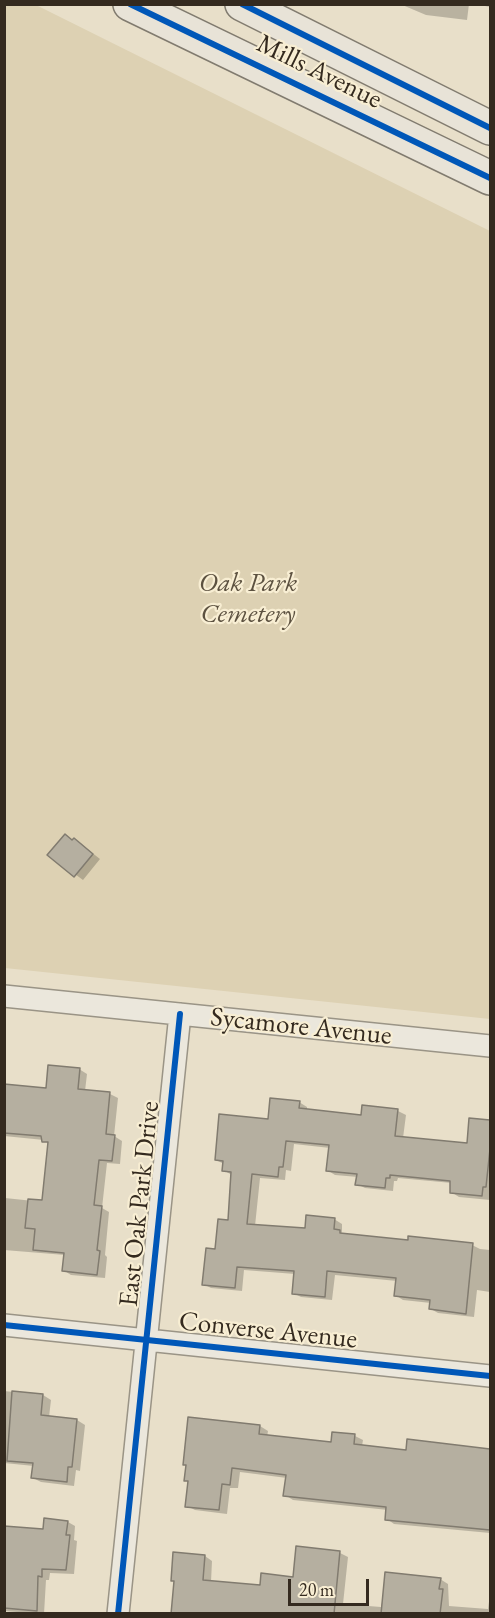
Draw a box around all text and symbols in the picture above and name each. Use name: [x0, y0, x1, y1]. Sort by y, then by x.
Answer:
street label: Mills Avenue: [251, 28, 387, 116]
park label: Oak Park Cemetery: [199, 568, 297, 631]
street label: Sycamore Avenue: [209, 1001, 393, 1053]
street label: East Oak Park Drive: [113, 1100, 167, 1308]
street label: Converse Avenue: [177, 1306, 359, 1356]
scale bar: [291, 1567, 372, 1605]
text: 20 m: [299, 1578, 334, 1601]

